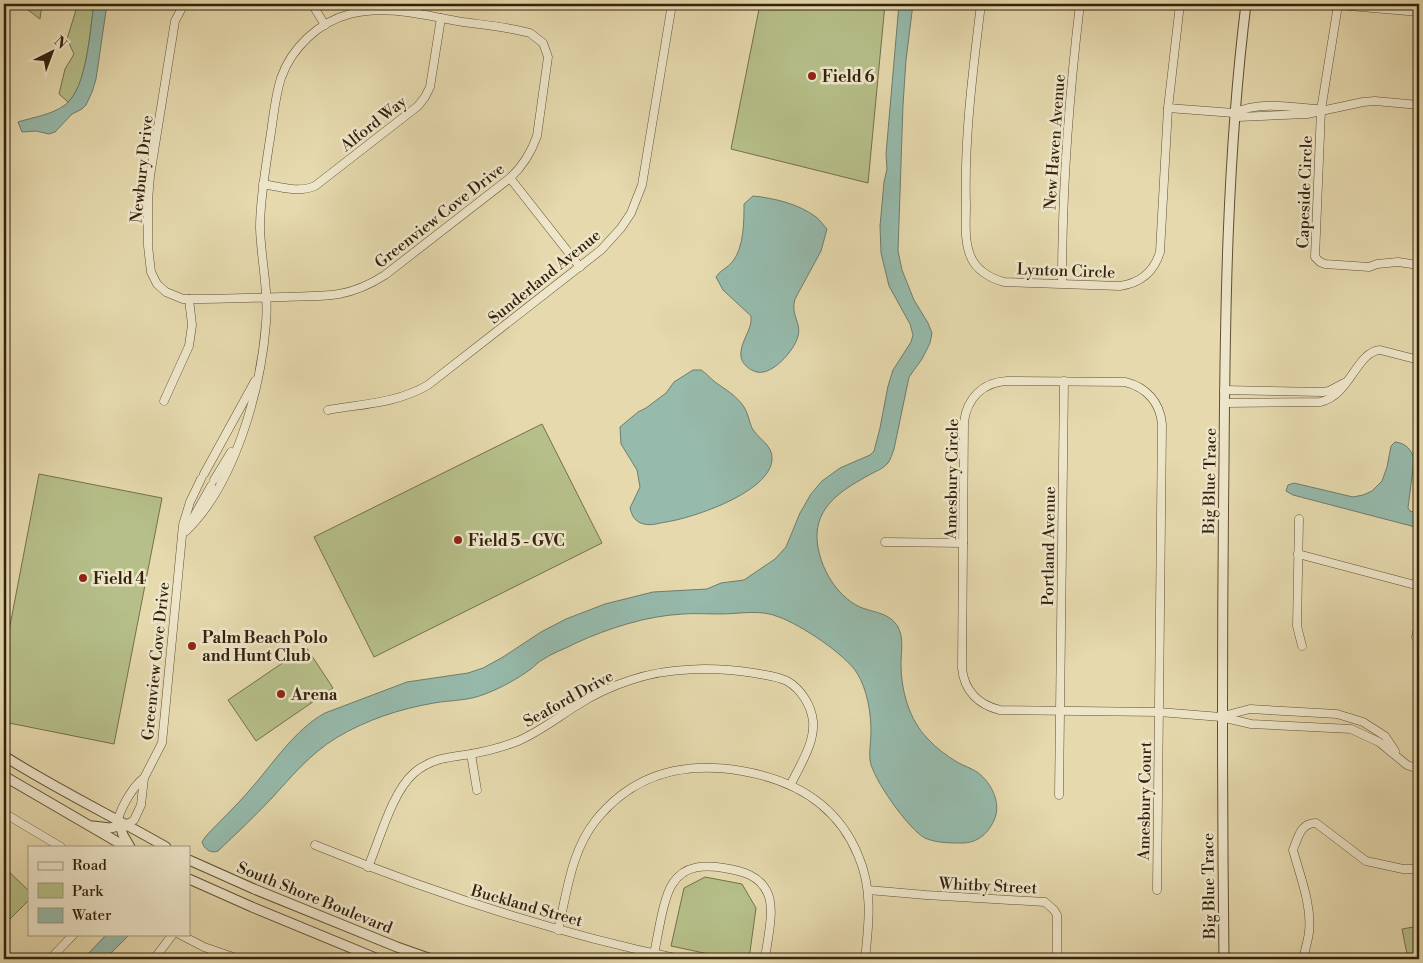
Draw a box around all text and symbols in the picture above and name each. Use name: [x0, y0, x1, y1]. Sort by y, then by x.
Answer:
north arrow: [28, 28, 78, 78]
text: N: [50, 33, 70, 53]
place label: Field 6: [822, 67, 874, 87]
marker: Field 6: [806, 70, 818, 82]
street label: New Haven Avenue: [1040, 73, 1070, 211]
street label: Alford Way: [336, 92, 411, 156]
street label: Newbury Drive: [126, 114, 158, 224]
street label: Capeside Circle: [1293, 135, 1317, 249]
street label: Greenview Cove Drive: [371, 159, 509, 273]
street label: Sunderland Avenue: [484, 225, 605, 328]
street label: Lynton Circle: [1016, 259, 1116, 283]
street label: Amesbury Circle: [941, 419, 963, 541]
street label: Big Blue Trace: [1199, 428, 1221, 535]
street label: Portland Avenue: [1038, 486, 1060, 606]
place label: Field 5 - GVC: [468, 531, 565, 551]
marker: Field 5 - GVC: [452, 534, 464, 546]
place label: Field 4: [93, 569, 146, 589]
marker: Field 4: [77, 572, 89, 584]
street label: Greenview Cove Drive: [138, 581, 174, 741]
place label: Palm Beach Polo and Hunt Club: [202, 628, 328, 666]
marker: Palm Beach Polo and Hunt Club: [186, 640, 198, 652]
street label: Seaford Drive: [520, 666, 617, 732]
place label: Arena: [290, 685, 338, 705]
marker: Arena: [275, 688, 287, 700]
street label: Amesbury Court: [1134, 741, 1156, 862]
street label: Big Blue Trace: [1198, 833, 1220, 940]
legend: [28, 846, 190, 936]
text: Road: [72, 856, 107, 875]
street label: South Shore Boulevard: [234, 858, 395, 938]
street label: Whitby Street: [937, 873, 1038, 899]
street label: Buckland Street: [468, 880, 585, 932]
text: Park: [72, 882, 104, 901]
text: Water: [71, 906, 112, 925]

